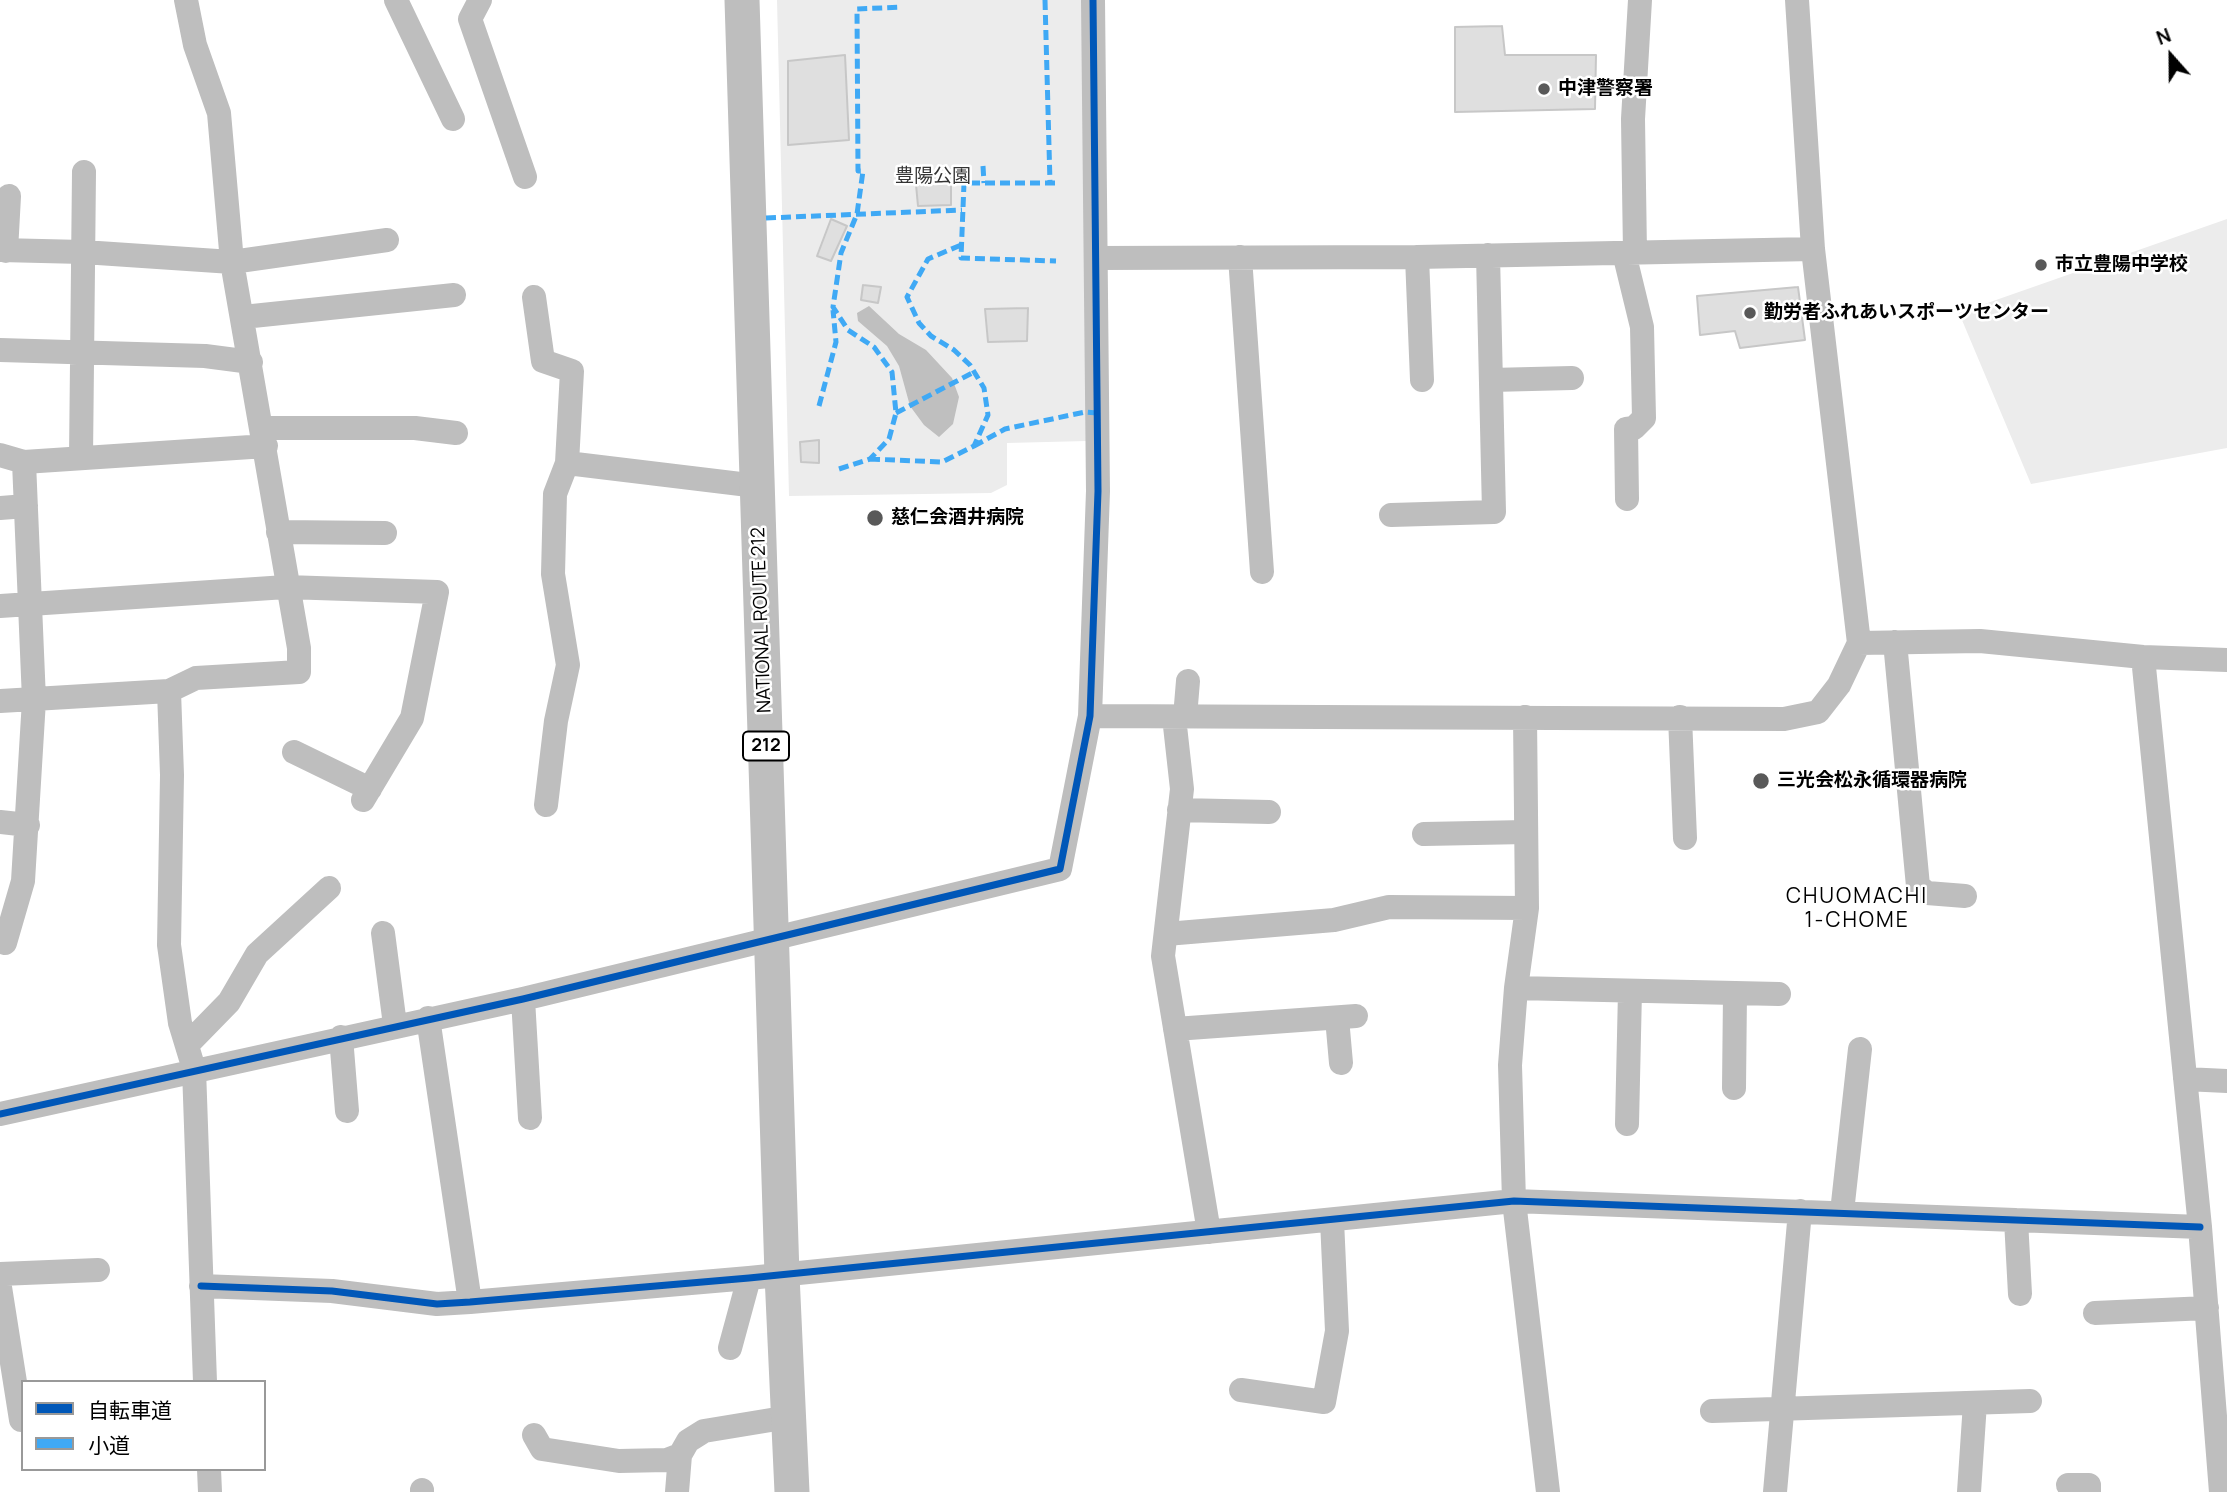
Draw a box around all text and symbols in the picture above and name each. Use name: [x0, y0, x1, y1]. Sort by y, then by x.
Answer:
north arrow: [2136, 21, 2206, 91]
text: N: [2152, 22, 2175, 51]
place label: 中津警察署: [1558, 78, 1653, 100]
marker: 中津警察署: [1536, 81, 1552, 97]
park label: 豊陽公園: [895, 166, 971, 188]
place label: 市立豊陽中学校: [2055, 254, 2188, 276]
marker: 市立豊陽中学校: [2033, 257, 2049, 273]
place label: 勤労者ふれあいスポーツセンター: [1764, 302, 2049, 324]
marker: 勤労者ふれあいスポーツセンター: [1742, 305, 1758, 321]
place label: 慈仁会酒井病院: [891, 507, 1024, 529]
marker: 慈仁会酒井病院: [865, 508, 885, 528]
street label: NATIONAL ROUTE 212: [747, 527, 777, 713]
road number: 212: [743, 732, 789, 760]
place label: 三光会松永循環器病院: [1777, 770, 1967, 792]
marker: 三光会松永循環器病院: [1751, 771, 1771, 791]
district label: CHUOMACHI 1-CHOME: [1787, 884, 1927, 934]
legend: [21, 1380, 266, 1471]
text: 自転車道: [88, 1396, 172, 1424]
text: 小道: [88, 1431, 130, 1459]

